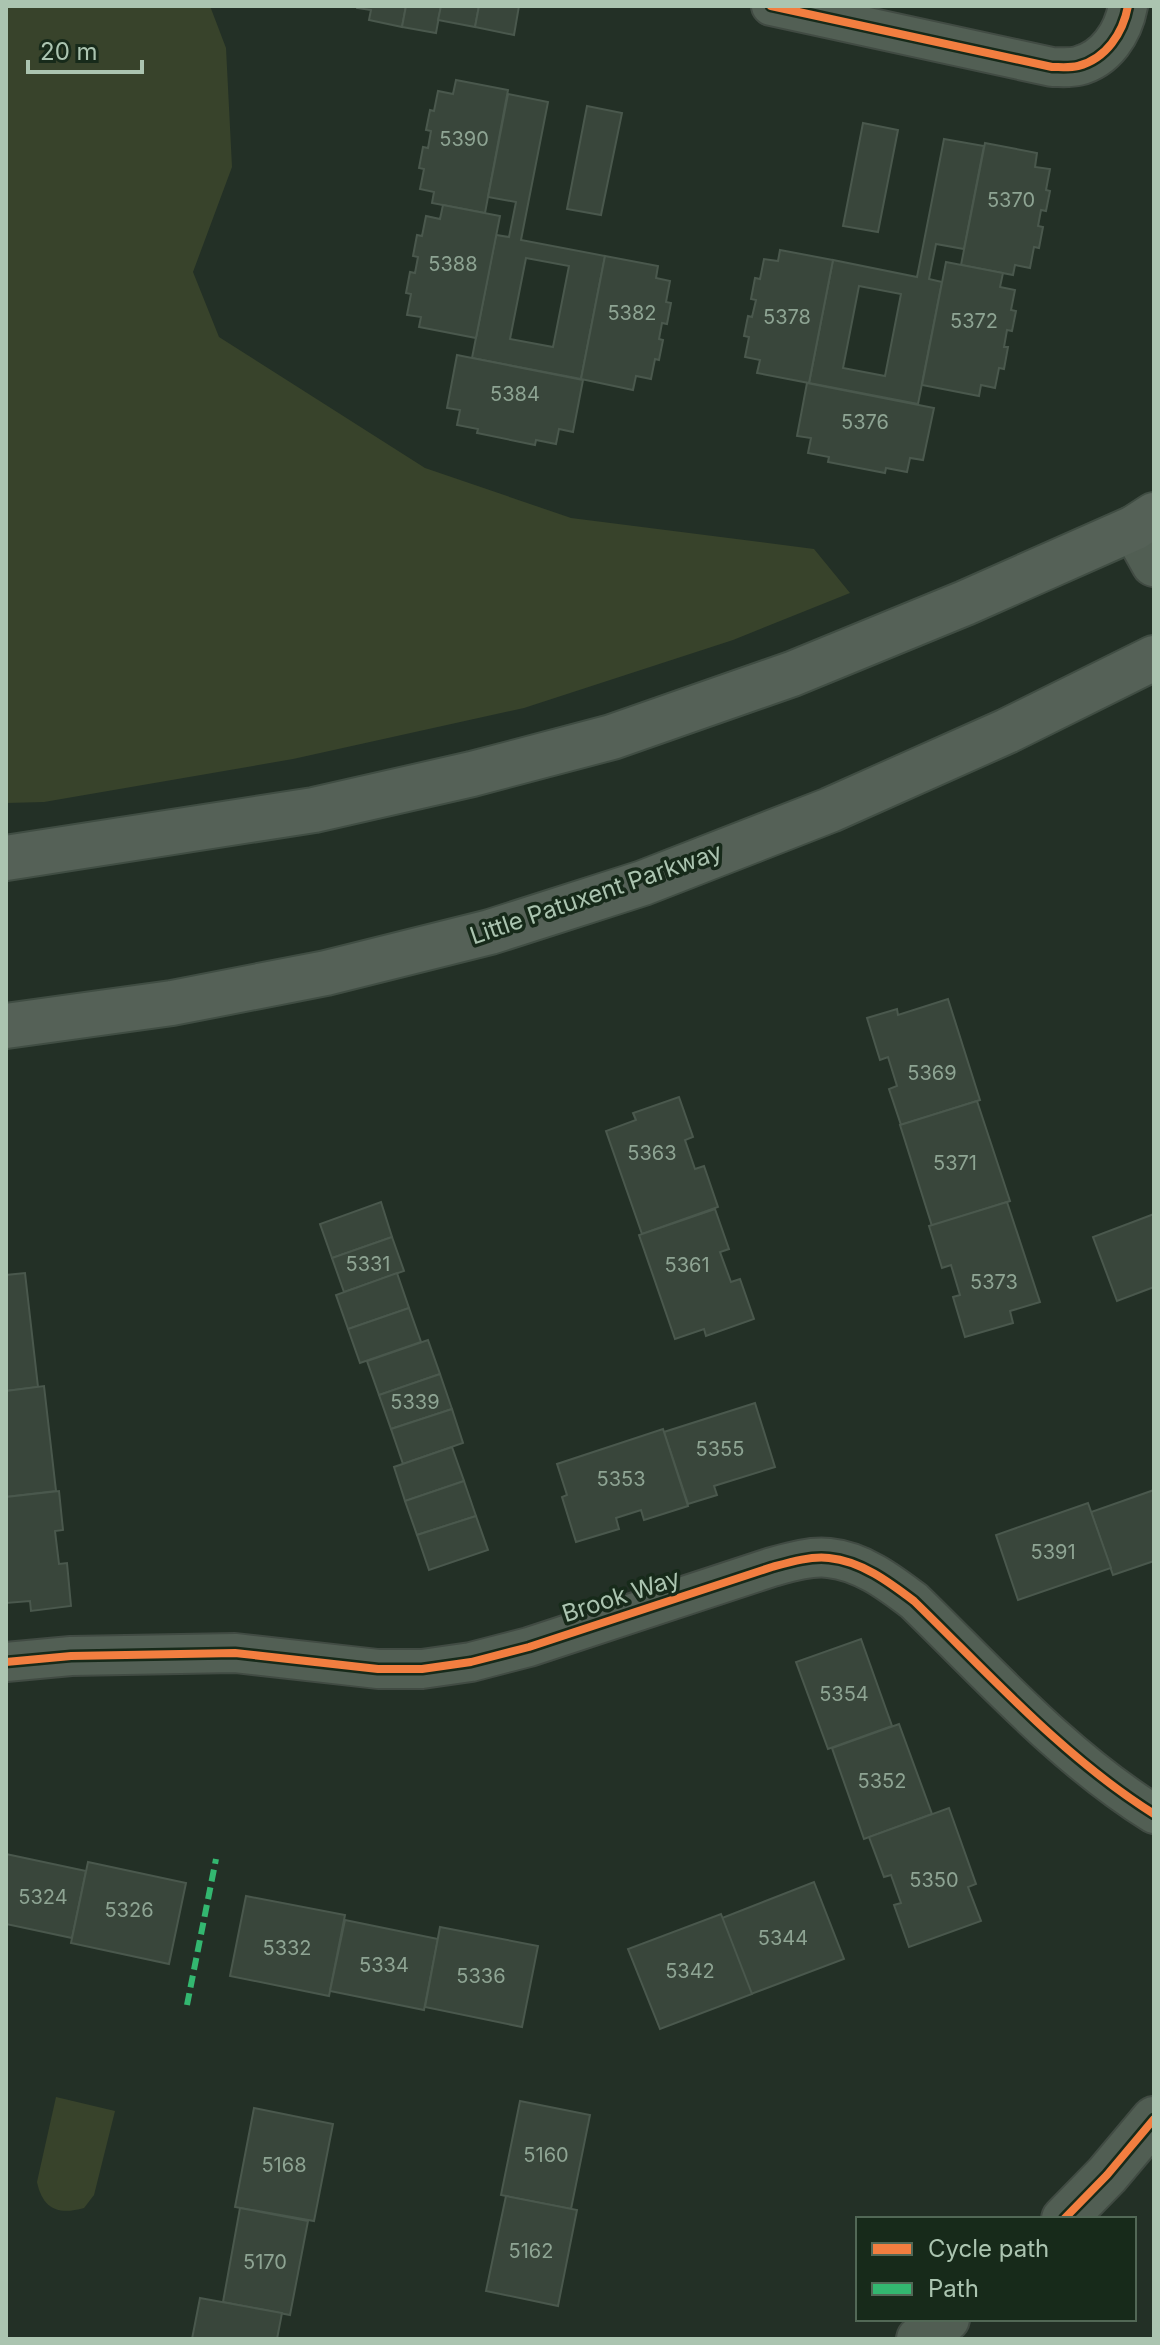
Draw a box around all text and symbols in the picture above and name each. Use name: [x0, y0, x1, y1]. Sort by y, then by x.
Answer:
scale bar: [28, 24, 142, 74]
text: 20 m: [40, 37, 98, 66]
house number: 5390: [439, 127, 489, 151]
house number: 5370: [987, 188, 1035, 212]
house number: 5388: [428, 252, 478, 276]
house number: 5382: [607, 301, 657, 325]
house number: 5378: [763, 305, 811, 329]
house number: 5372: [950, 309, 998, 333]
house number: 5384: [490, 382, 540, 406]
house number: 5376: [841, 410, 889, 434]
street label: Little Patuxent Parkway: [466, 837, 726, 950]
house number: 5369: [907, 1061, 957, 1085]
house number: 5363: [627, 1141, 677, 1165]
house number: 5371: [933, 1151, 977, 1175]
house number: 5331: [346, 1252, 391, 1276]
house number: 5361: [664, 1253, 710, 1277]
house number: 5373: [970, 1270, 1018, 1294]
house number: 5339: [390, 1390, 440, 1414]
house number: 5355: [696, 1437, 744, 1461]
house number: 5353: [596, 1467, 646, 1491]
house number: 5391: [1030, 1540, 1076, 1564]
street label: Brook Way: [558, 1563, 683, 1628]
house number: 5354: [819, 1682, 869, 1706]
house number: 5352: [858, 1769, 906, 1793]
house number: 5350: [909, 1868, 959, 1892]
house number: 5324: [18, 1885, 68, 1909]
house number: 5326: [104, 1898, 154, 1922]
house number: 5344: [758, 1926, 808, 1950]
house number: 5332: [262, 1936, 312, 1960]
house number: 5334: [359, 1953, 409, 1977]
house number: 5342: [665, 1959, 715, 1983]
house number: 5336: [456, 1964, 506, 1988]
house number: 5160: [523, 2143, 569, 2167]
house number: 5168: [261, 2153, 307, 2177]
legend: [856, 2217, 1136, 2321]
text: Cycle path: [928, 2234, 1049, 2263]
house number: 5162: [509, 2239, 553, 2263]
house number: 5170: [243, 2250, 287, 2274]
text: Path: [928, 2274, 979, 2303]

